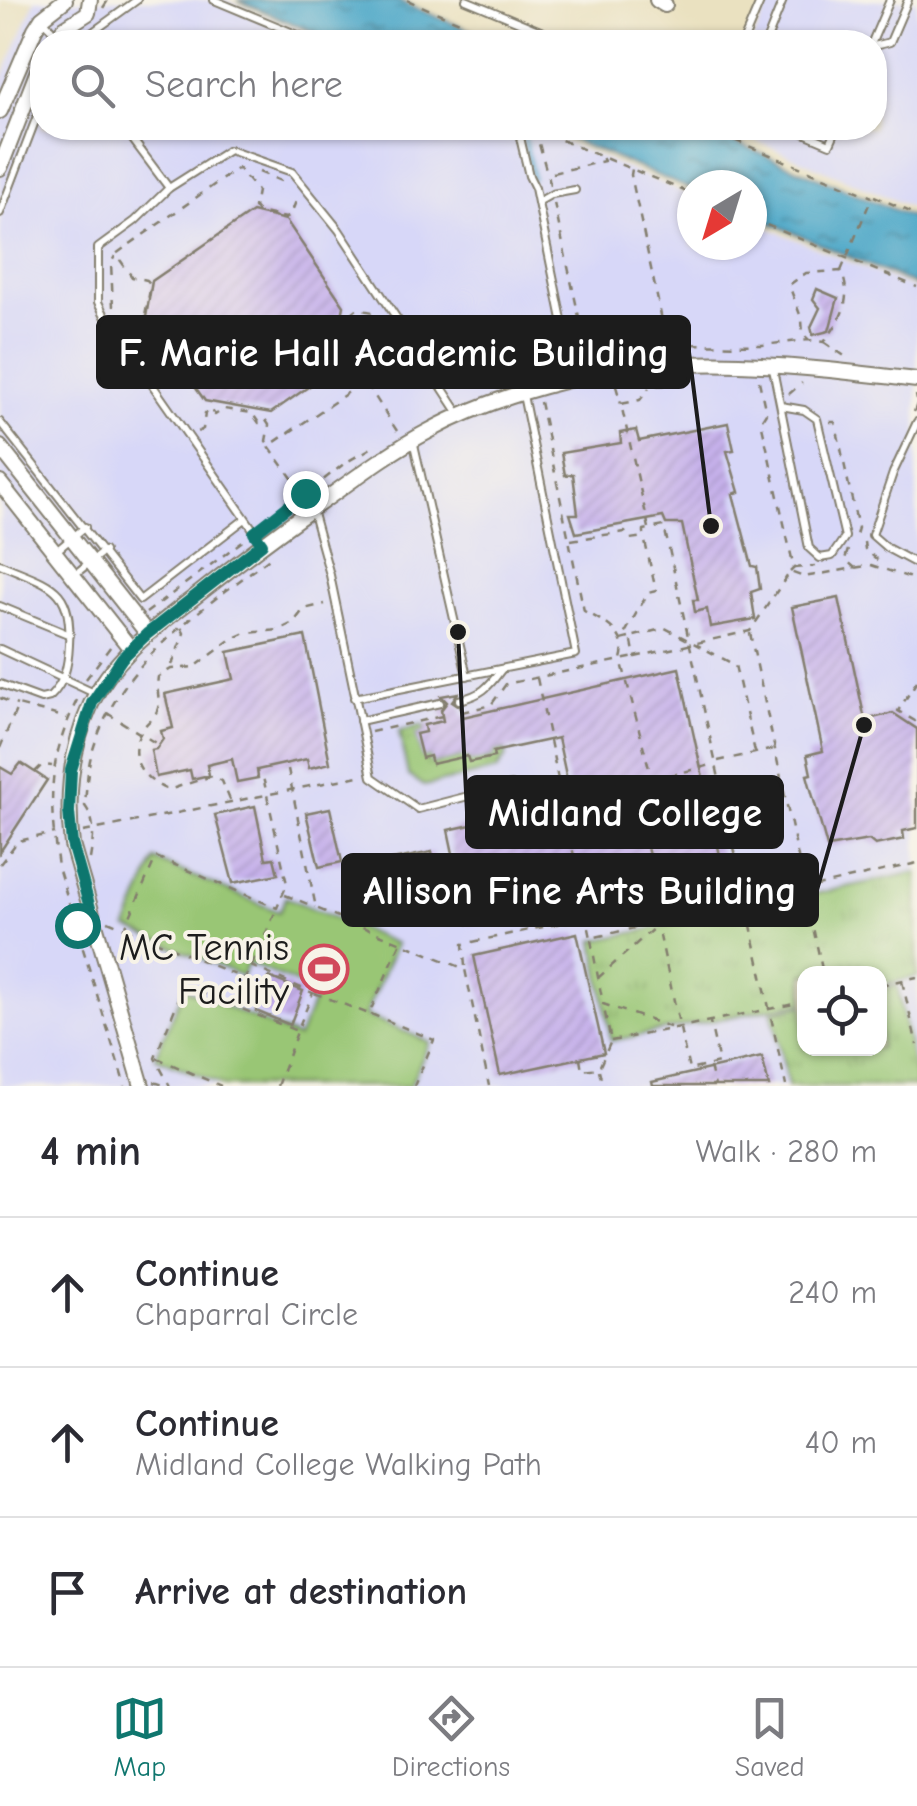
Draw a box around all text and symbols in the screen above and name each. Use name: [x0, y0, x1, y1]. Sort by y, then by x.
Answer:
search box: [30, 30, 887, 140]
icon: search: [65, 58, 120, 113]
text: Search here: [145, 63, 343, 107]
north arrow: [677, 170, 767, 260]
callout: F. Marie Hall Academic Building: [98, 317, 689, 387]
text: F. Marie Hall Academic Building: [118, 330, 670, 376]
route end: [283, 471, 329, 517]
callout: Midland College: [467, 777, 782, 847]
text: Midland College: [488, 790, 762, 836]
callout: Allison Fine Arts Building: [343, 855, 817, 925]
text: Allison Fine Arts Building: [363, 868, 797, 914]
route start: [55, 903, 101, 949]
place label: MC Tennis Facility: [119, 926, 289, 1014]
sports icon: MC Tennis Facility: [298, 943, 350, 995]
map controls: [797, 966, 887, 1056]
button: locate: [797, 966, 887, 1056]
text: 4 min: [40, 1127, 141, 1176]
text: Walk · 280 m: [696, 1133, 877, 1170]
text: Continue: [135, 1252, 279, 1296]
icon: ahead: [40, 1265, 95, 1320]
text: 240 m: [788, 1274, 877, 1311]
text: Chaparral Circle: [135, 1296, 358, 1333]
text: Continue: [135, 1402, 279, 1446]
icon: ahead: [40, 1415, 95, 1470]
text: 40 m: [805, 1424, 877, 1461]
text: Midland College Walking Path: [135, 1446, 542, 1483]
icon: arrive: [40, 1565, 95, 1620]
text: Arrive at destination: [135, 1570, 467, 1614]
tab: Map: [112, 1691, 167, 1783]
tab: Directions: [392, 1691, 510, 1783]
tab: Saved: [735, 1691, 805, 1783]

